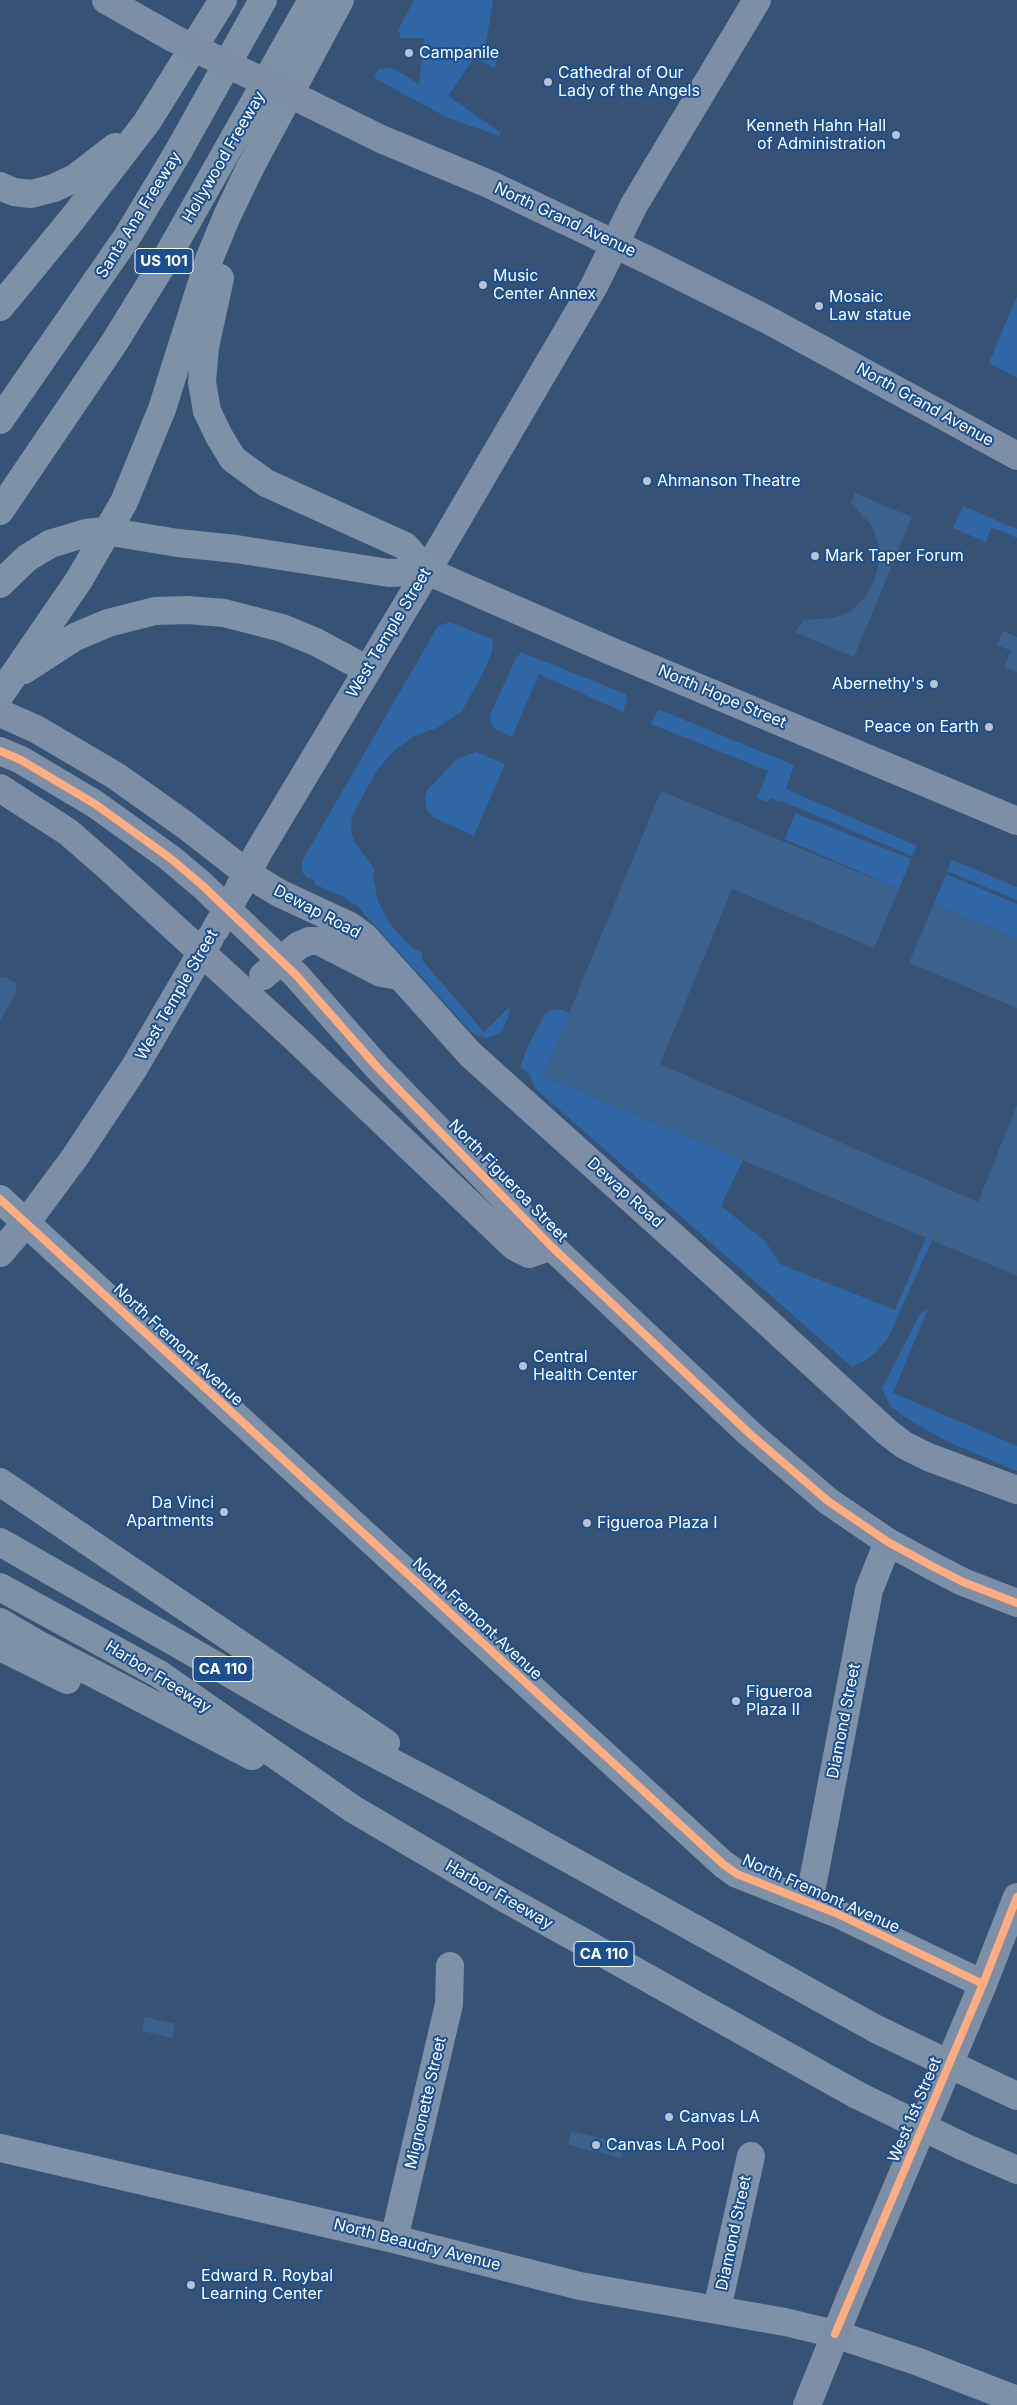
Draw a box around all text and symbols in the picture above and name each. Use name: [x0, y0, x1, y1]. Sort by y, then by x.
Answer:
place label: Campanile: [419, 43, 499, 63]
marker: Campanile: [403, 47, 415, 59]
place label: Cathedral of Our Lady of the Angels: [558, 63, 700, 101]
marker: Cathedral of Our Lady of the Angels: [542, 76, 554, 88]
street label: Hollywood Freeway: [179, 88, 269, 226]
place label: Kenneth Hahn Hall of Administration: [746, 116, 886, 154]
marker: Kenneth Hahn Hall of Administration: [890, 129, 902, 141]
street label: Santa Ana Freeway: [92, 148, 186, 282]
street label: North Grand Avenue: [491, 179, 639, 261]
road number: US 101: [135, 248, 193, 274]
place label: Music Center Annex: [493, 266, 596, 304]
marker: Music Center Annex: [477, 279, 489, 291]
place label: Mosaic Law statue: [829, 287, 911, 325]
marker: Mosaic Law statue: [813, 300, 825, 312]
street label: North Grand Avenue: [853, 359, 997, 451]
place label: Ahmanson Theatre: [657, 471, 801, 491]
marker: Ahmanson Theatre: [641, 475, 653, 487]
place label: Mark Taper Forum: [825, 546, 964, 566]
marker: Mark Taper Forum: [809, 550, 821, 562]
street label: West Temple Street: [343, 565, 435, 701]
street label: North Hope Street: [655, 661, 789, 733]
place label: Abernethy's: [832, 674, 924, 694]
marker: Abernethy's: [928, 678, 940, 690]
place label: Peace on Earth: [864, 717, 979, 737]
marker: Peace on Earth: [983, 721, 995, 733]
street label: Dewap Road: [270, 881, 364, 943]
street label: West Temple Street: [132, 926, 222, 1064]
street label: North Figueroa Street: [444, 1116, 572, 1246]
street label: Dewap Road: [583, 1154, 667, 1232]
street label: North Fremont Avenue: [109, 1280, 247, 1410]
place label: Central Health Center: [533, 1347, 638, 1385]
marker: Central Health Center: [517, 1360, 529, 1372]
place label: Da Vinci Apartments: [126, 1493, 214, 1531]
marker: Da Vinci Apartments: [218, 1506, 230, 1518]
place label: Figueroa Plaza I: [597, 1513, 718, 1533]
marker: Figueroa Plaza I: [581, 1517, 593, 1529]
street label: North Fremont Avenue: [408, 1554, 546, 1684]
street label: Harbor Freeway: [102, 1637, 214, 1717]
road number: CA 110: [193, 1656, 253, 1682]
street label: Diamond Street: [823, 1662, 865, 1780]
place label: Figueroa Plaza II: [746, 1682, 812, 1720]
marker: Figueroa Plaza II: [730, 1695, 742, 1707]
street label: North Fremont Avenue: [739, 1851, 903, 1937]
street label: Harbor Freeway: [442, 1856, 556, 1934]
road number: CA 110: [574, 1942, 634, 1966]
street label: Mignonette Street: [401, 2035, 451, 2171]
street label: West 1st Street: [884, 2055, 946, 2165]
place label: Canvas LA: [679, 2107, 760, 2127]
marker: Canvas LA: [663, 2111, 675, 2123]
place label: Canvas LA Pool: [606, 2135, 725, 2155]
marker: Canvas LA Pool: [590, 2139, 602, 2151]
street label: Diamond Street: [712, 2174, 756, 2292]
street label: North Beaudry Avenue: [332, 2215, 502, 2275]
place label: Edward R. Roybal Learning Center: [201, 2266, 333, 2304]
marker: Edward R. Roybal Learning Center: [185, 2279, 197, 2291]

